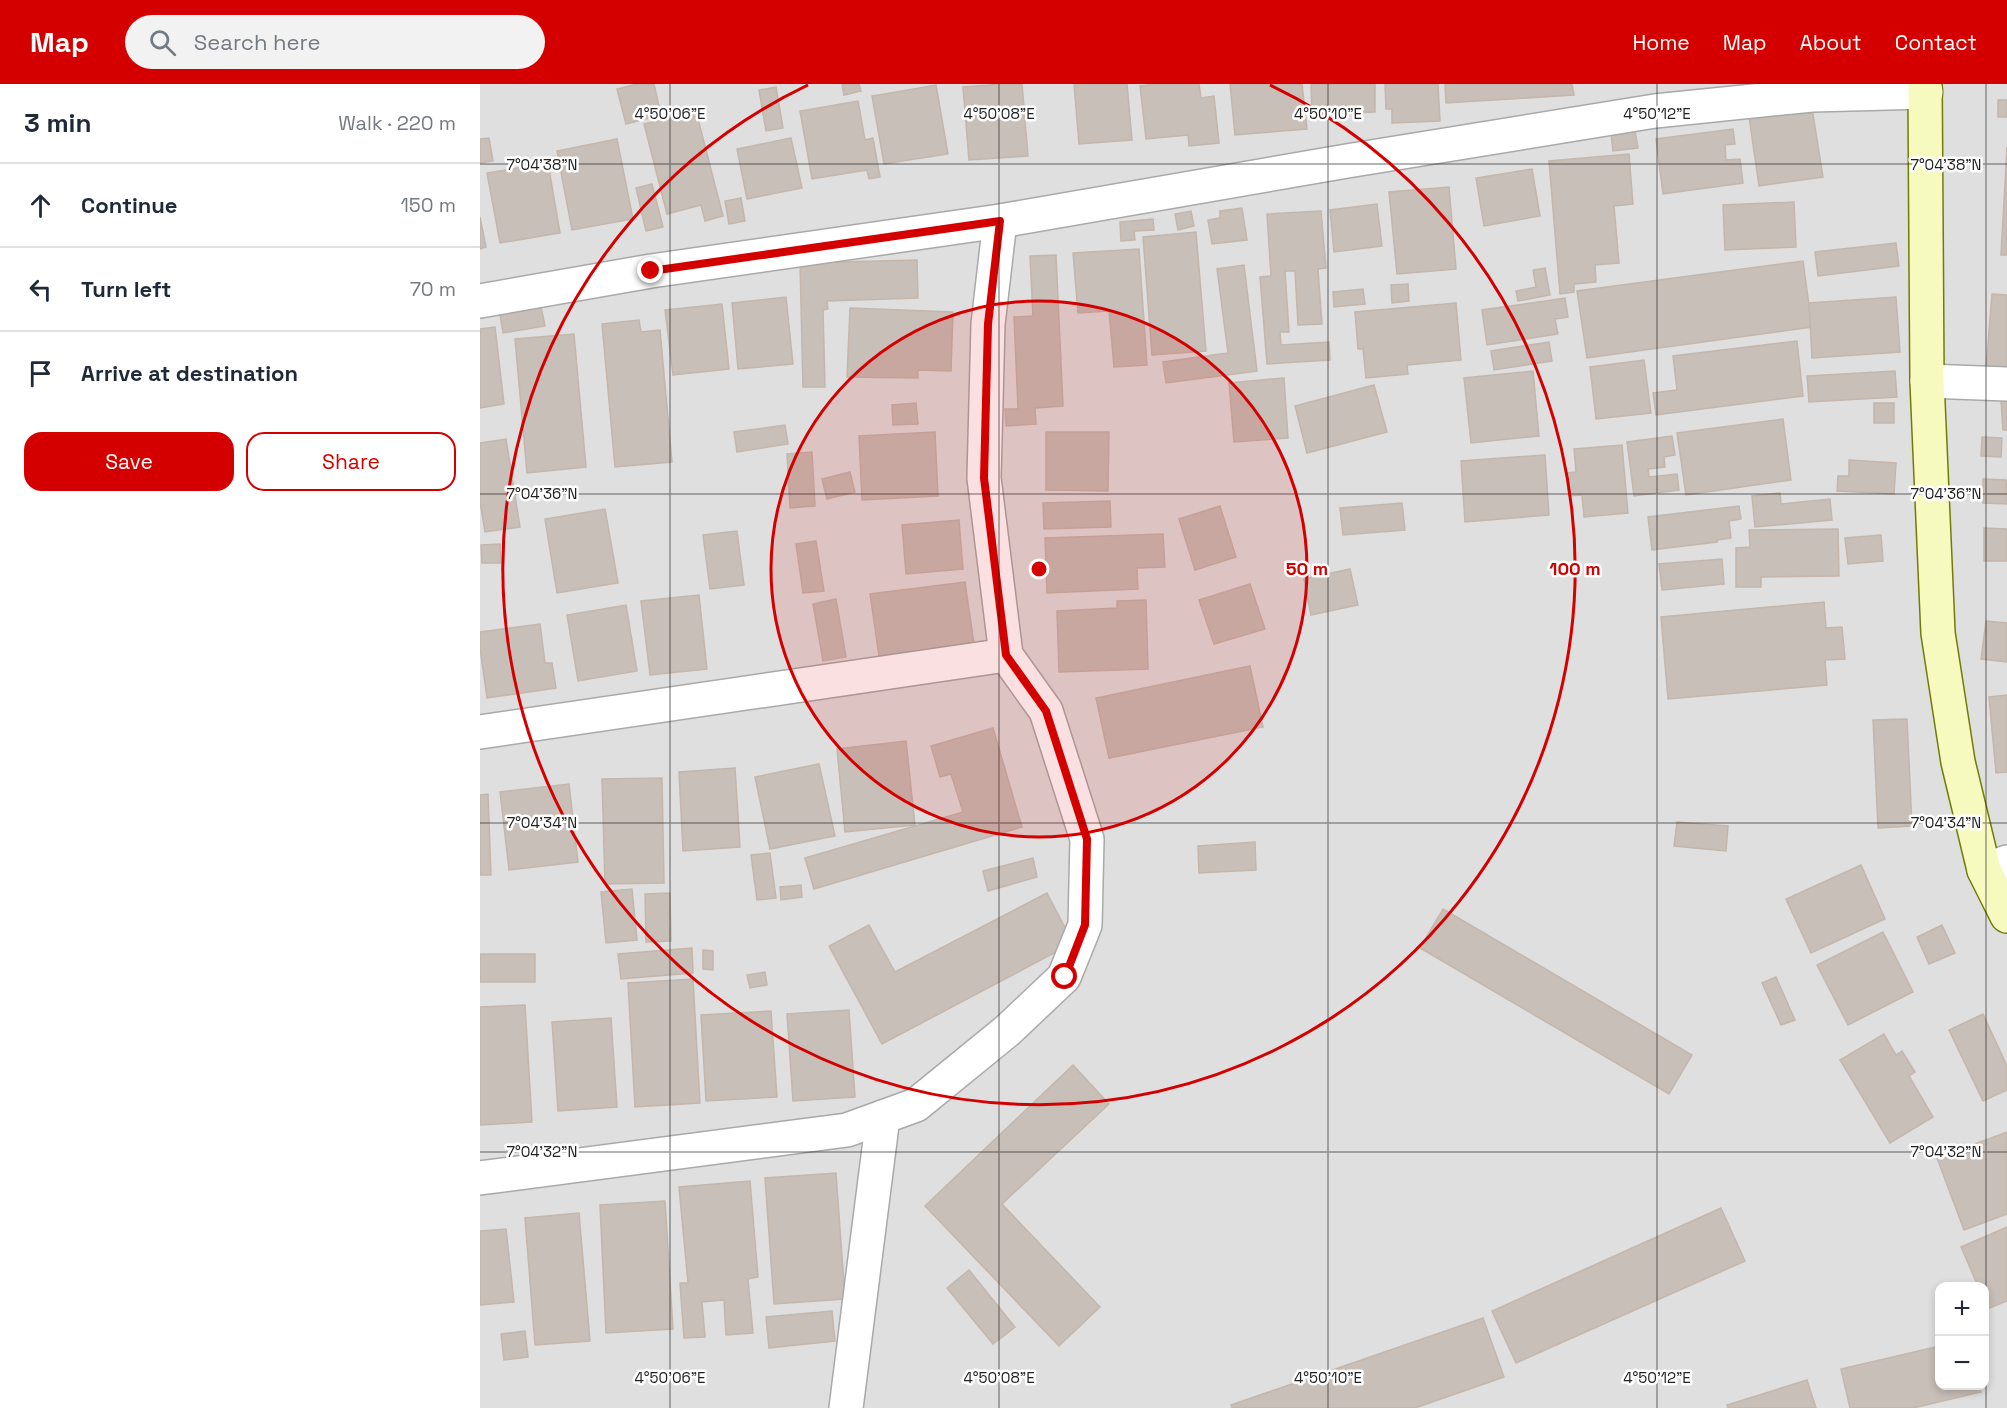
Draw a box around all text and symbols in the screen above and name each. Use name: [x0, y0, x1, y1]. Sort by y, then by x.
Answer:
search box: [125, 15, 545, 69]
text: Map: [30, 24, 89, 60]
icon: search: [146, 26, 179, 59]
text: Search here: [194, 28, 321, 56]
text: Home: [1632, 29, 1690, 56]
text: Map: [1723, 29, 1767, 56]
text: About: [1800, 29, 1862, 56]
text: Contact: [1895, 29, 1977, 56]
text: 4°50'06"E: [634, 104, 706, 123]
text: 4°50'08"E: [963, 104, 1035, 123]
text: 4°50'10"E: [1294, 104, 1362, 123]
text: 4°50'12"E: [1623, 104, 1691, 123]
text: 3 min: [24, 106, 92, 140]
text: Walk · 220 m: [338, 110, 456, 136]
text: 7°04'38"N: [506, 155, 578, 174]
text: 7°04'38"N: [1910, 155, 1982, 174]
icon: ahead: [24, 189, 57, 222]
text: Continue: [81, 191, 177, 219]
text: 150 m: [401, 192, 456, 218]
route end: [637, 257, 663, 283]
icon: left: [24, 273, 57, 306]
text: Turn left: [81, 275, 171, 303]
text: 70 m: [410, 276, 456, 302]
icon: arrive: [24, 357, 57, 390]
text: Arrive at destination: [81, 359, 298, 387]
button: Save: [24, 432, 234, 491]
button: Share: [246, 432, 456, 491]
text: 7°04'36"N: [507, 484, 577, 503]
text: 7°04'36"N: [1911, 484, 1981, 503]
text: 50 m: [1286, 557, 1328, 580]
text: 100 m: [1549, 557, 1601, 580]
centre of rings: [1029, 559, 1049, 579]
text: 7°04'34"N: [507, 813, 577, 832]
text: 7°04'34"N: [1911, 813, 1981, 832]
route start: [1051, 963, 1077, 989]
text: 7°04'32"N: [507, 1142, 577, 1161]
text: 7°04'32"N: [1911, 1142, 1981, 1161]
map controls: [1935, 1282, 1989, 1390]
button: +: [1935, 1282, 1989, 1336]
button: −: [1935, 1336, 1989, 1390]
text: 4°50'06"E: [634, 1368, 706, 1387]
text: 4°50'08"E: [963, 1368, 1035, 1387]
text: 4°50'10"E: [1294, 1368, 1362, 1387]
text: 4°50'12"E: [1623, 1368, 1691, 1387]

